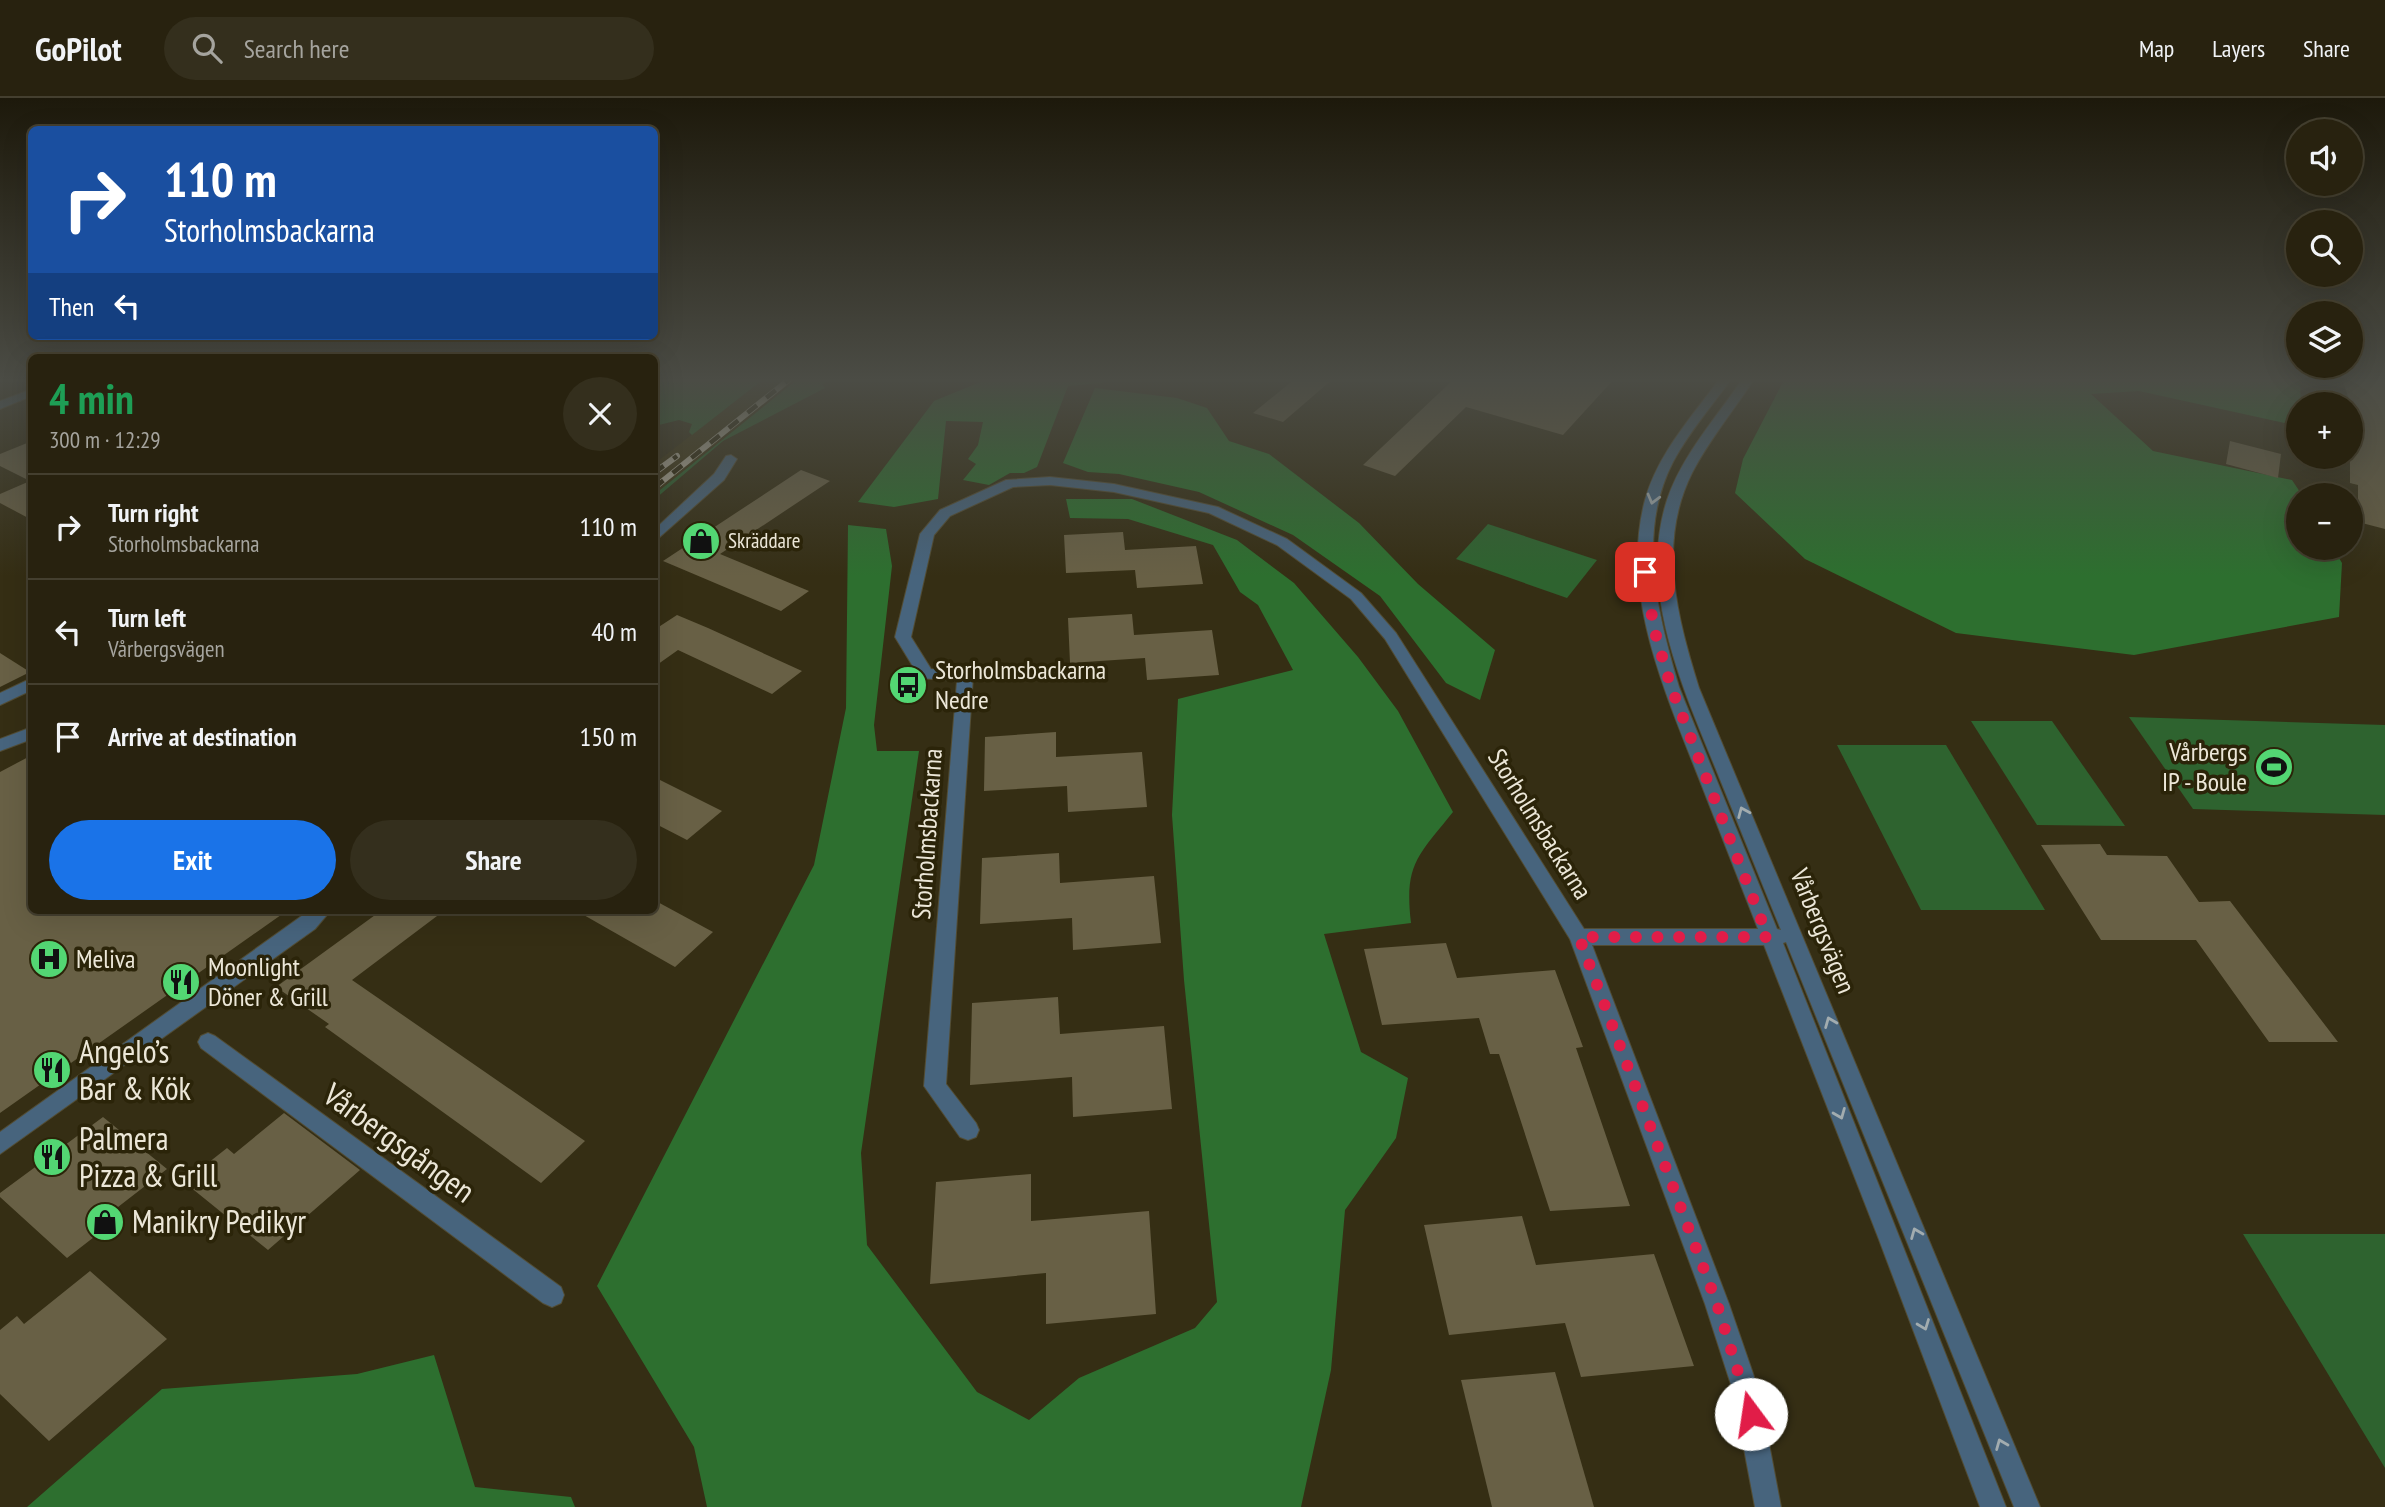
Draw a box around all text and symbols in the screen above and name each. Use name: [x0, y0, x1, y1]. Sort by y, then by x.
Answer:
search box: [164, 17, 654, 80]
text: GoPilot: [35, 27, 122, 70]
icon: search: [188, 29, 226, 67]
text: Search here: [244, 32, 349, 65]
text: Map: [2139, 33, 2174, 64]
text: Layers: [2212, 33, 2265, 64]
text: Share: [2303, 33, 2350, 64]
map controls: [2286, 119, 2363, 560]
button: sound: [2286, 119, 2363, 196]
text: 110 m: [164, 147, 277, 211]
icon: right: [49, 154, 140, 245]
text: Storholmsbackarna: [164, 209, 375, 251]
button: search: [2286, 210, 2363, 287]
icon: left: [108, 287, 146, 325]
text: Then: [49, 290, 94, 323]
button: layers: [2286, 301, 2363, 378]
text: 4 min: [49, 371, 134, 426]
button: close: [563, 377, 637, 451]
button: +: [2286, 392, 2363, 469]
text: 300 m · 12:29: [49, 425, 161, 454]
button: −: [2286, 483, 2363, 560]
one-way arrow: [1647, 492, 1661, 504]
text: Turn right: [108, 496, 199, 529]
icon: right: [49, 508, 87, 546]
text: 110 m: [579, 510, 637, 543]
shop icon: Skräddare: [680, 520, 722, 562]
place label: Skräddare: [728, 527, 800, 554]
text: Storholmsbackarna: [108, 529, 259, 558]
pin: [1615, 542, 1675, 602]
icon: arrive: [1626, 553, 1664, 591]
text: Turn left: [108, 601, 186, 634]
icon: left: [49, 613, 87, 651]
text: 40 m: [591, 615, 637, 648]
text: Vårbergsvägen: [108, 634, 224, 663]
place label: Storholmsbackarna Nedre: [935, 653, 1106, 716]
bus stop icon: Storholmsbackarna Nedre: [887, 664, 929, 706]
icon: arrive: [49, 718, 87, 756]
text: Arrive at destination: [108, 720, 297, 753]
text: 150 m: [579, 720, 637, 753]
place label: Vårbergs IP - Boule: [2162, 735, 2247, 798]
street label: Storholmsbackarna: [1481, 742, 1600, 905]
sports icon: Vårbergs IP - Boule: [2253, 746, 2295, 788]
street label: Storholmsbackarna: [904, 747, 949, 921]
one-way arrow: [1737, 807, 1751, 819]
button: Exit: [49, 820, 336, 900]
button: Share: [350, 820, 637, 900]
street label: Vårbergsvägen: [1783, 863, 1863, 998]
hospital icon: Meliva: [28, 938, 70, 980]
place label: Meliva: [76, 942, 136, 975]
place label: Moonlight Döner & Grill: [208, 950, 328, 1013]
restaurant icon: Moonlight Döner & Grill: [160, 961, 202, 1003]
one-way arrow: [1824, 1017, 1838, 1029]
place label: Angelo’s Bar & Kök: [79, 1030, 192, 1109]
restaurant icon: Angelo’s Bar & Kök: [31, 1049, 73, 1091]
street label: Vårbergsgången: [315, 1072, 484, 1211]
one-way arrow: [1831, 1107, 1845, 1119]
place label: Palmera Pizza & Grill: [79, 1117, 218, 1196]
restaurant icon: Palmera Pizza & Grill: [31, 1136, 73, 1178]
place label: Manikry Pedikyr: [132, 1200, 306, 1242]
shop icon: Manikry Pedikyr: [84, 1201, 126, 1243]
one-way arrow: [1911, 1227, 1925, 1239]
one-way arrow: [1915, 1319, 1929, 1331]
position arrow: [1714, 1377, 1788, 1451]
one-way arrow: [1996, 1438, 2010, 1450]

